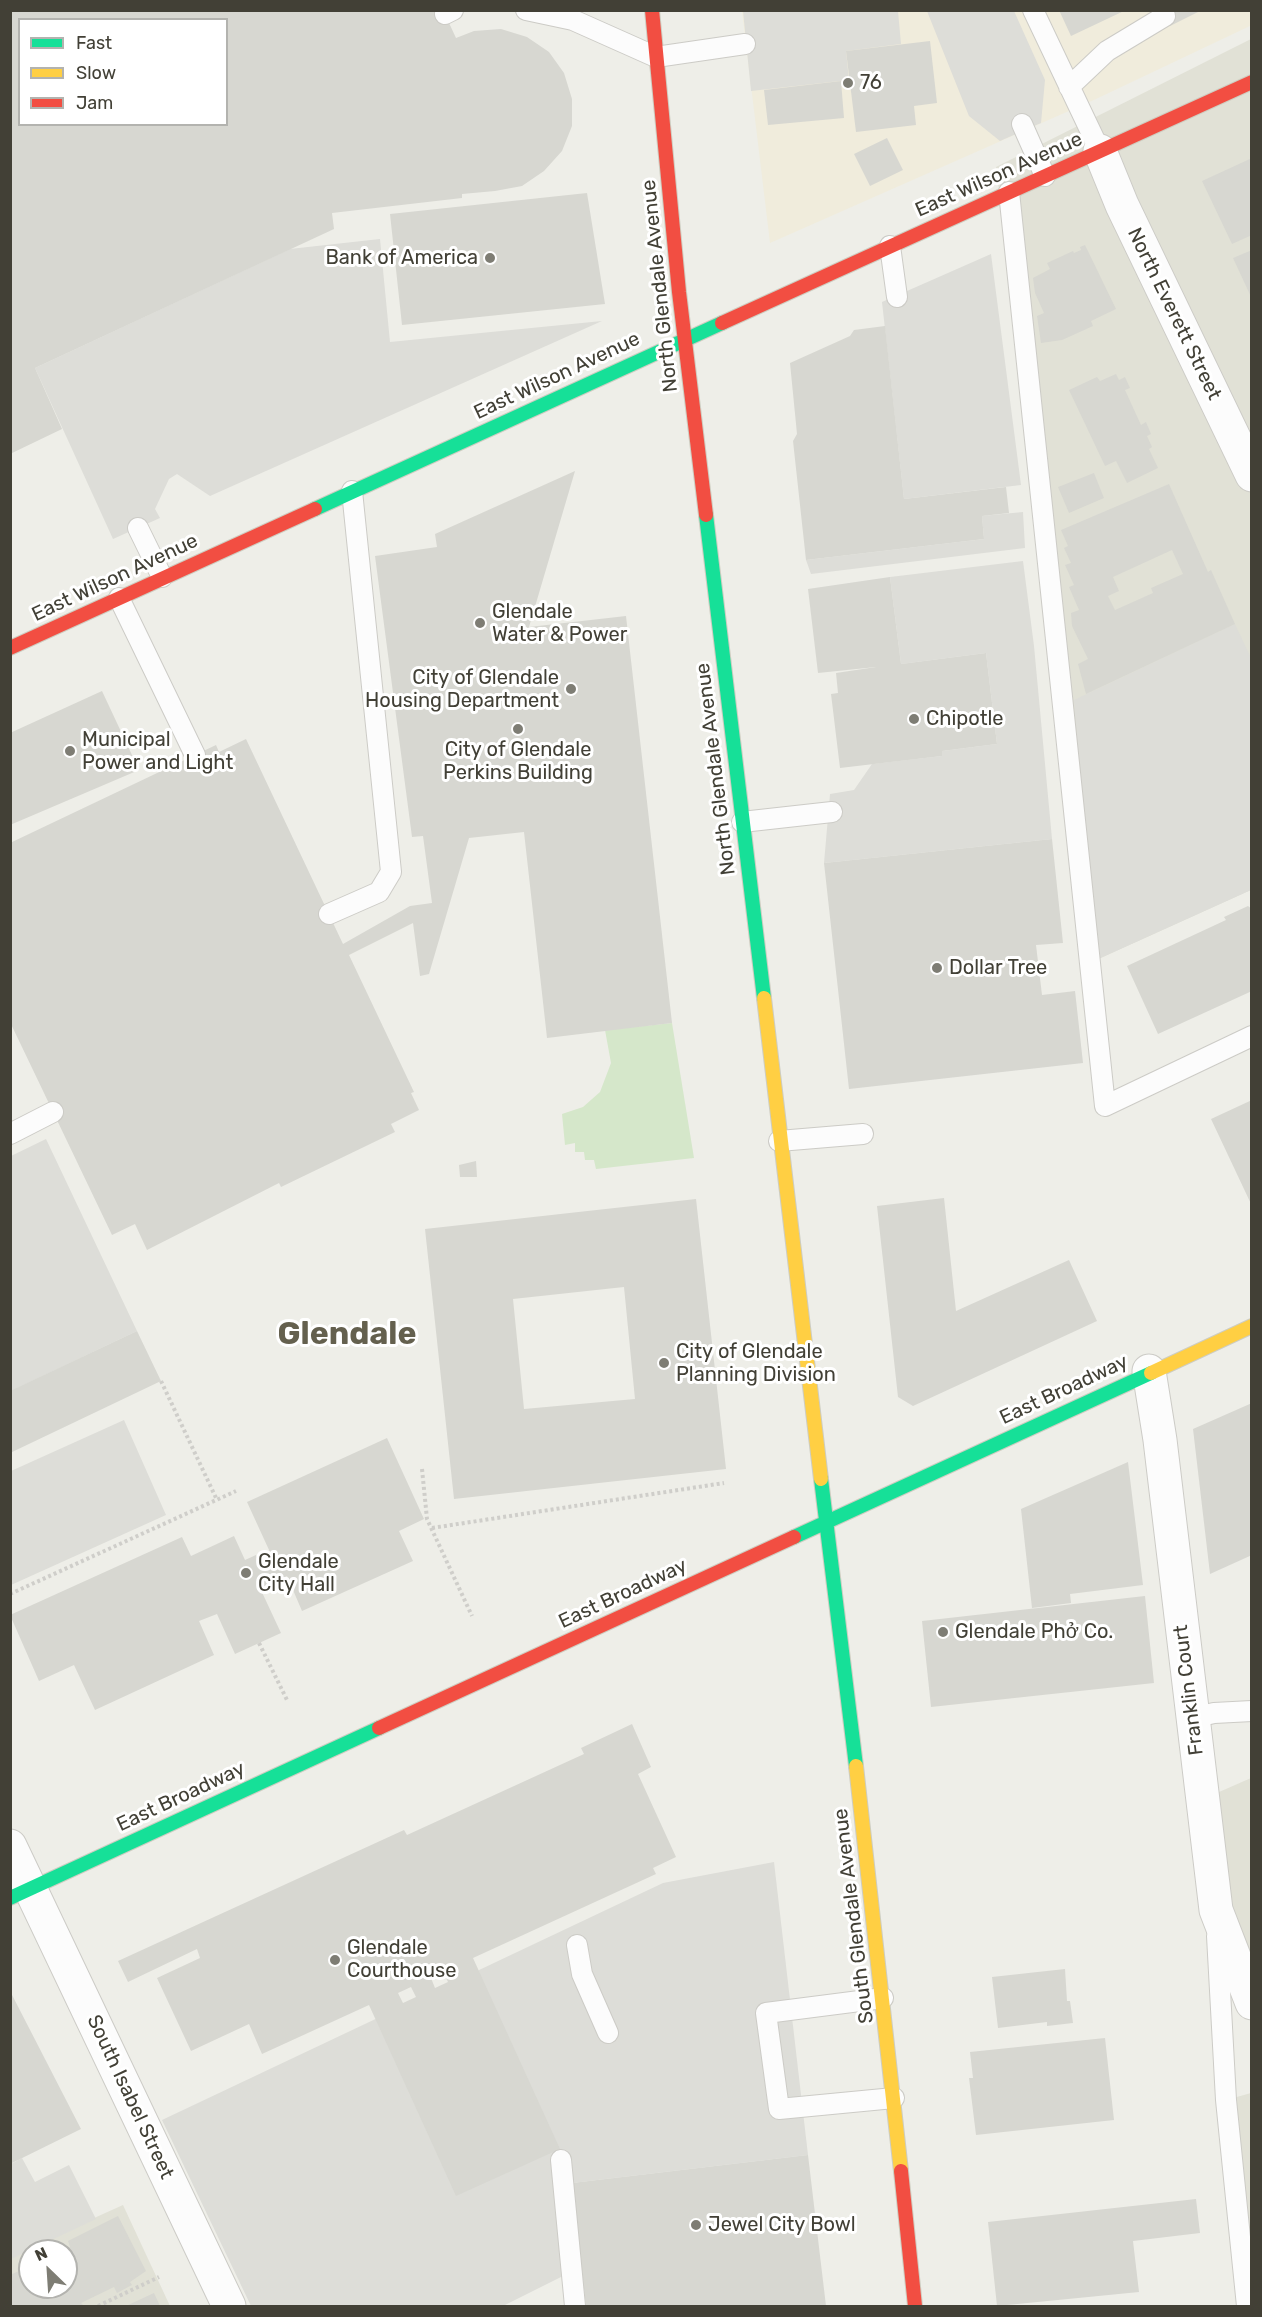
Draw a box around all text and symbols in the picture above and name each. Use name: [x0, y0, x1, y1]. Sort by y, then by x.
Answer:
legend: [18, 18, 228, 126]
text: Fast: [76, 32, 112, 54]
text: Slow: [76, 62, 116, 84]
place label: 76: [860, 71, 882, 95]
marker: 76: [841, 76, 855, 90]
text: Jam: [76, 92, 113, 114]
street label: East Wilson Avenue: [912, 127, 1086, 223]
street label: North Glendale Avenue: [637, 179, 683, 393]
street label: North Everett Street: [1122, 224, 1226, 404]
place label: Bank of America: [325, 246, 478, 270]
marker: Bank of America: [483, 251, 497, 265]
street label: East Wilson Avenue: [470, 327, 644, 425]
street label: East Wilson Avenue: [28, 529, 202, 627]
place label: Glendale Water & Power: [492, 600, 627, 647]
marker: Glendale Water & Power: [473, 616, 487, 630]
street label: North Glendale Avenue: [691, 662, 741, 876]
place label: City of Glendale Housing Department: [365, 666, 559, 713]
marker: City of Glendale Housing Department: [564, 682, 578, 696]
place label: Chipotle: [926, 707, 1004, 731]
marker: Chipotle: [907, 712, 921, 726]
marker: City of Glendale Perkins Building: [511, 722, 525, 736]
place label: Municipal Power and Light: [82, 728, 233, 775]
place label: City of Glendale Perkins Building: [443, 738, 593, 785]
marker: Municipal Power and Light: [63, 744, 77, 758]
place label: Dollar Tree: [949, 956, 1047, 980]
marker: Dollar Tree: [930, 961, 944, 975]
district label: Glendale: [277, 1316, 417, 1354]
place label: City of Glendale Planning Division: [676, 1340, 836, 1387]
street label: East Broadway: [996, 1350, 1132, 1430]
marker: City of Glendale Planning Division: [657, 1356, 671, 1370]
place label: Glendale City Hall: [258, 1550, 339, 1597]
street label: East Broadway: [555, 1554, 691, 1634]
marker: Glendale City Hall: [239, 1566, 253, 1580]
place label: Glendale Phở Co.: [955, 1620, 1113, 1644]
street label: Franklin Court: [1169, 1623, 1209, 1757]
marker: Glendale Phở Co.: [936, 1625, 950, 1639]
street label: East Broadway: [113, 1757, 249, 1837]
street label: South Glendale Avenue: [829, 1807, 879, 2025]
place label: Glendale Courthouse: [347, 1936, 456, 1983]
marker: Glendale Courthouse: [328, 1953, 342, 1967]
street label: South Isabel Street: [81, 2011, 179, 2183]
place label: Jewel City Bowl: [708, 2213, 856, 2237]
marker: Jewel City Bowl: [689, 2218, 703, 2232]
north arrow: [18, 2239, 78, 2299]
text: N: [32, 2243, 50, 2265]

